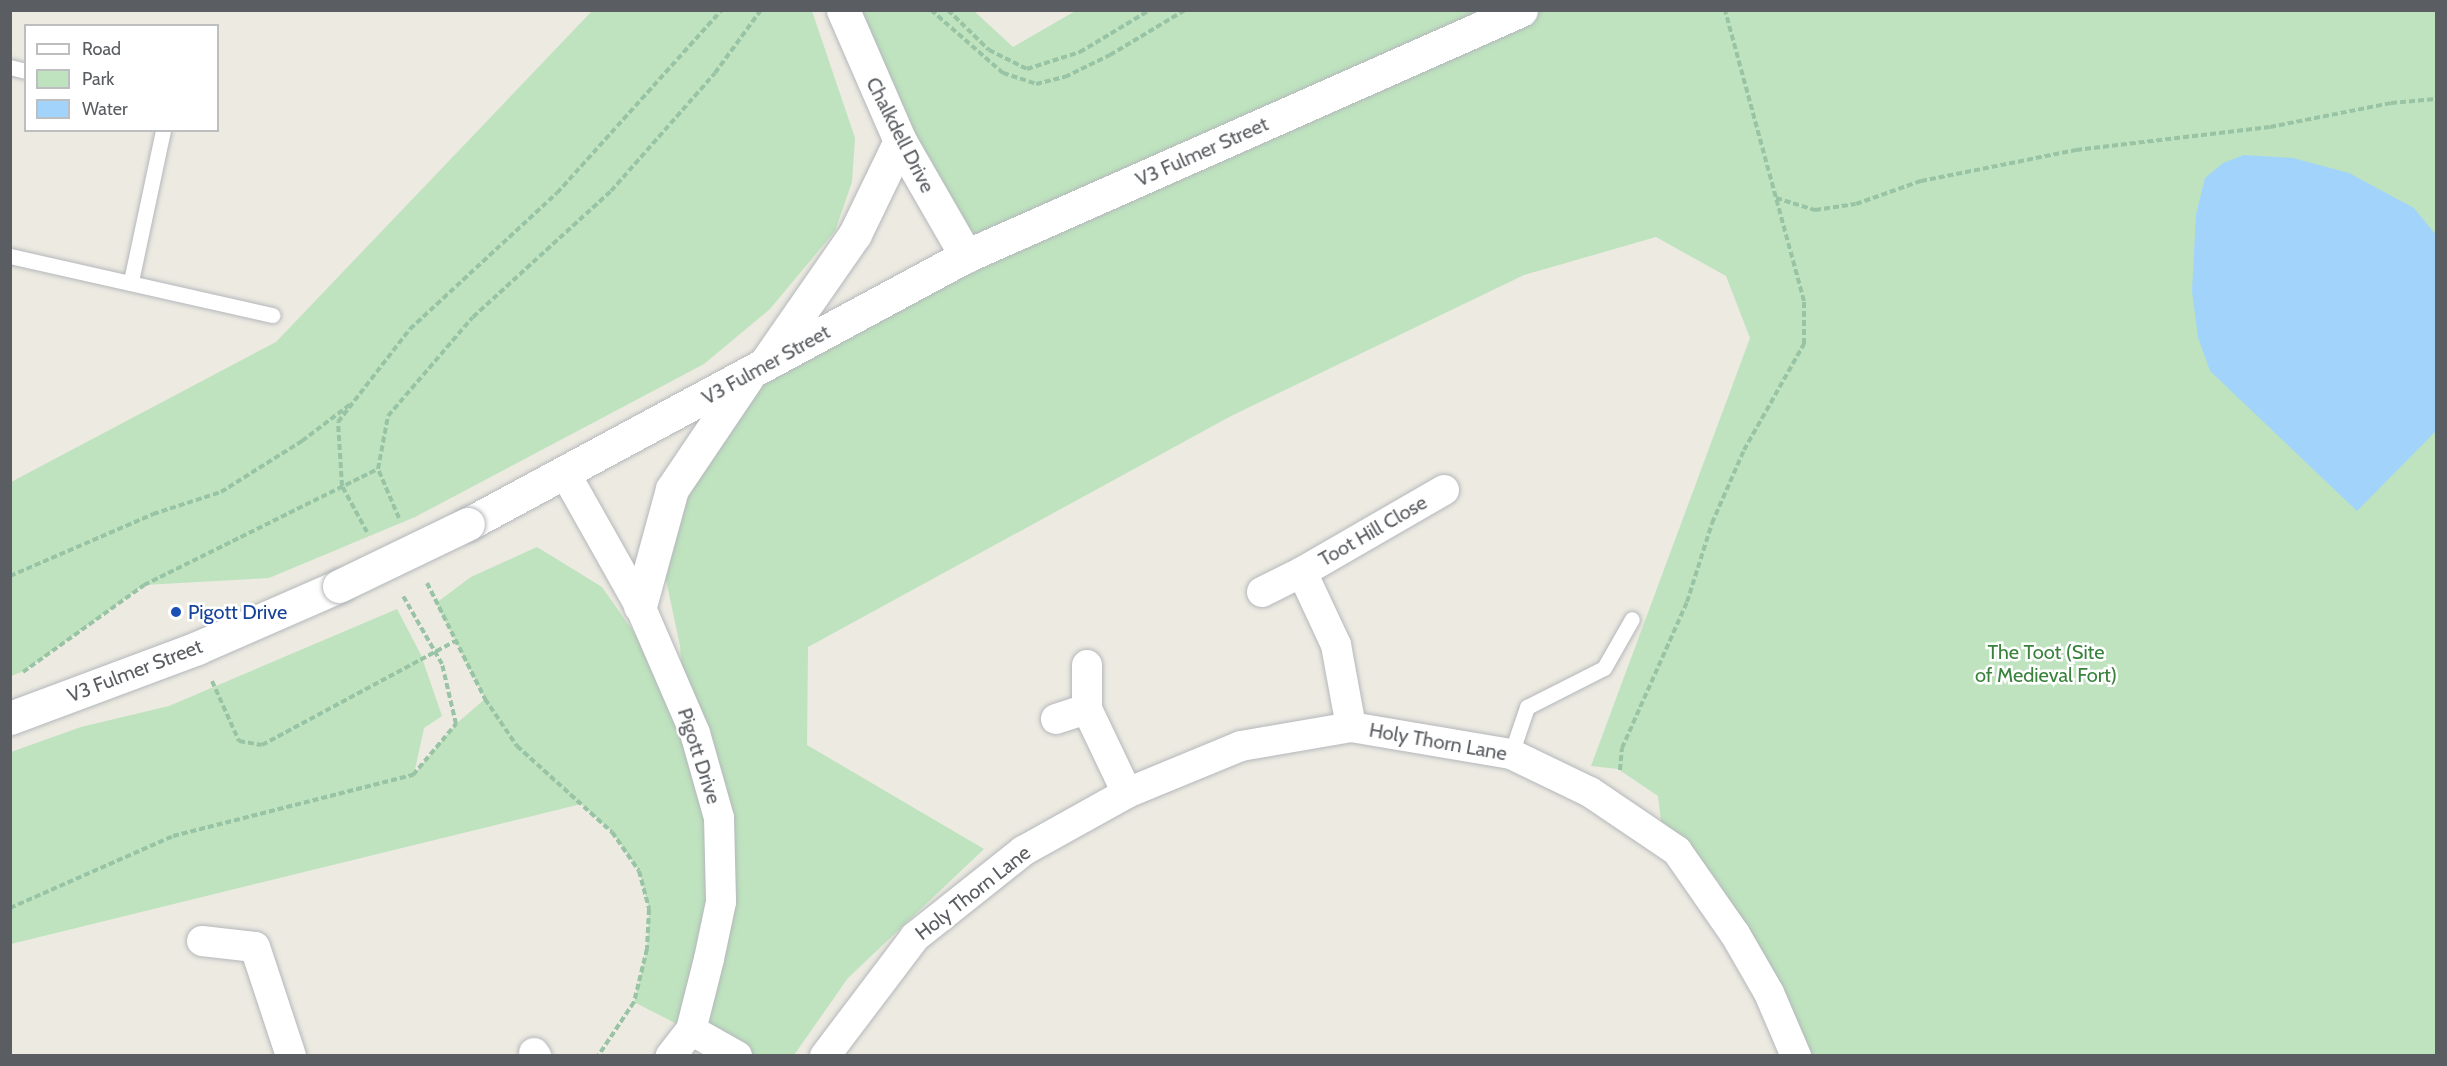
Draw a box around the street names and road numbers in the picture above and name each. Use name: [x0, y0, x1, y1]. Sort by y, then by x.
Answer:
street label: Chalkdell Drive: [861, 73, 939, 197]
street label: V3 Fulmer Street: [1132, 112, 1272, 192]
street label: V3 Fulmer Street: [698, 320, 834, 410]
street label: Toot Hill Close: [1315, 490, 1431, 572]
street label: V3 Fulmer Street: [64, 634, 206, 708]
street label: Pigott Drive: [672, 705, 726, 807]
street label: Holy Thorn Lane: [1367, 718, 1509, 766]
street label: Holy Thorn Lane: [911, 841, 1035, 945]

